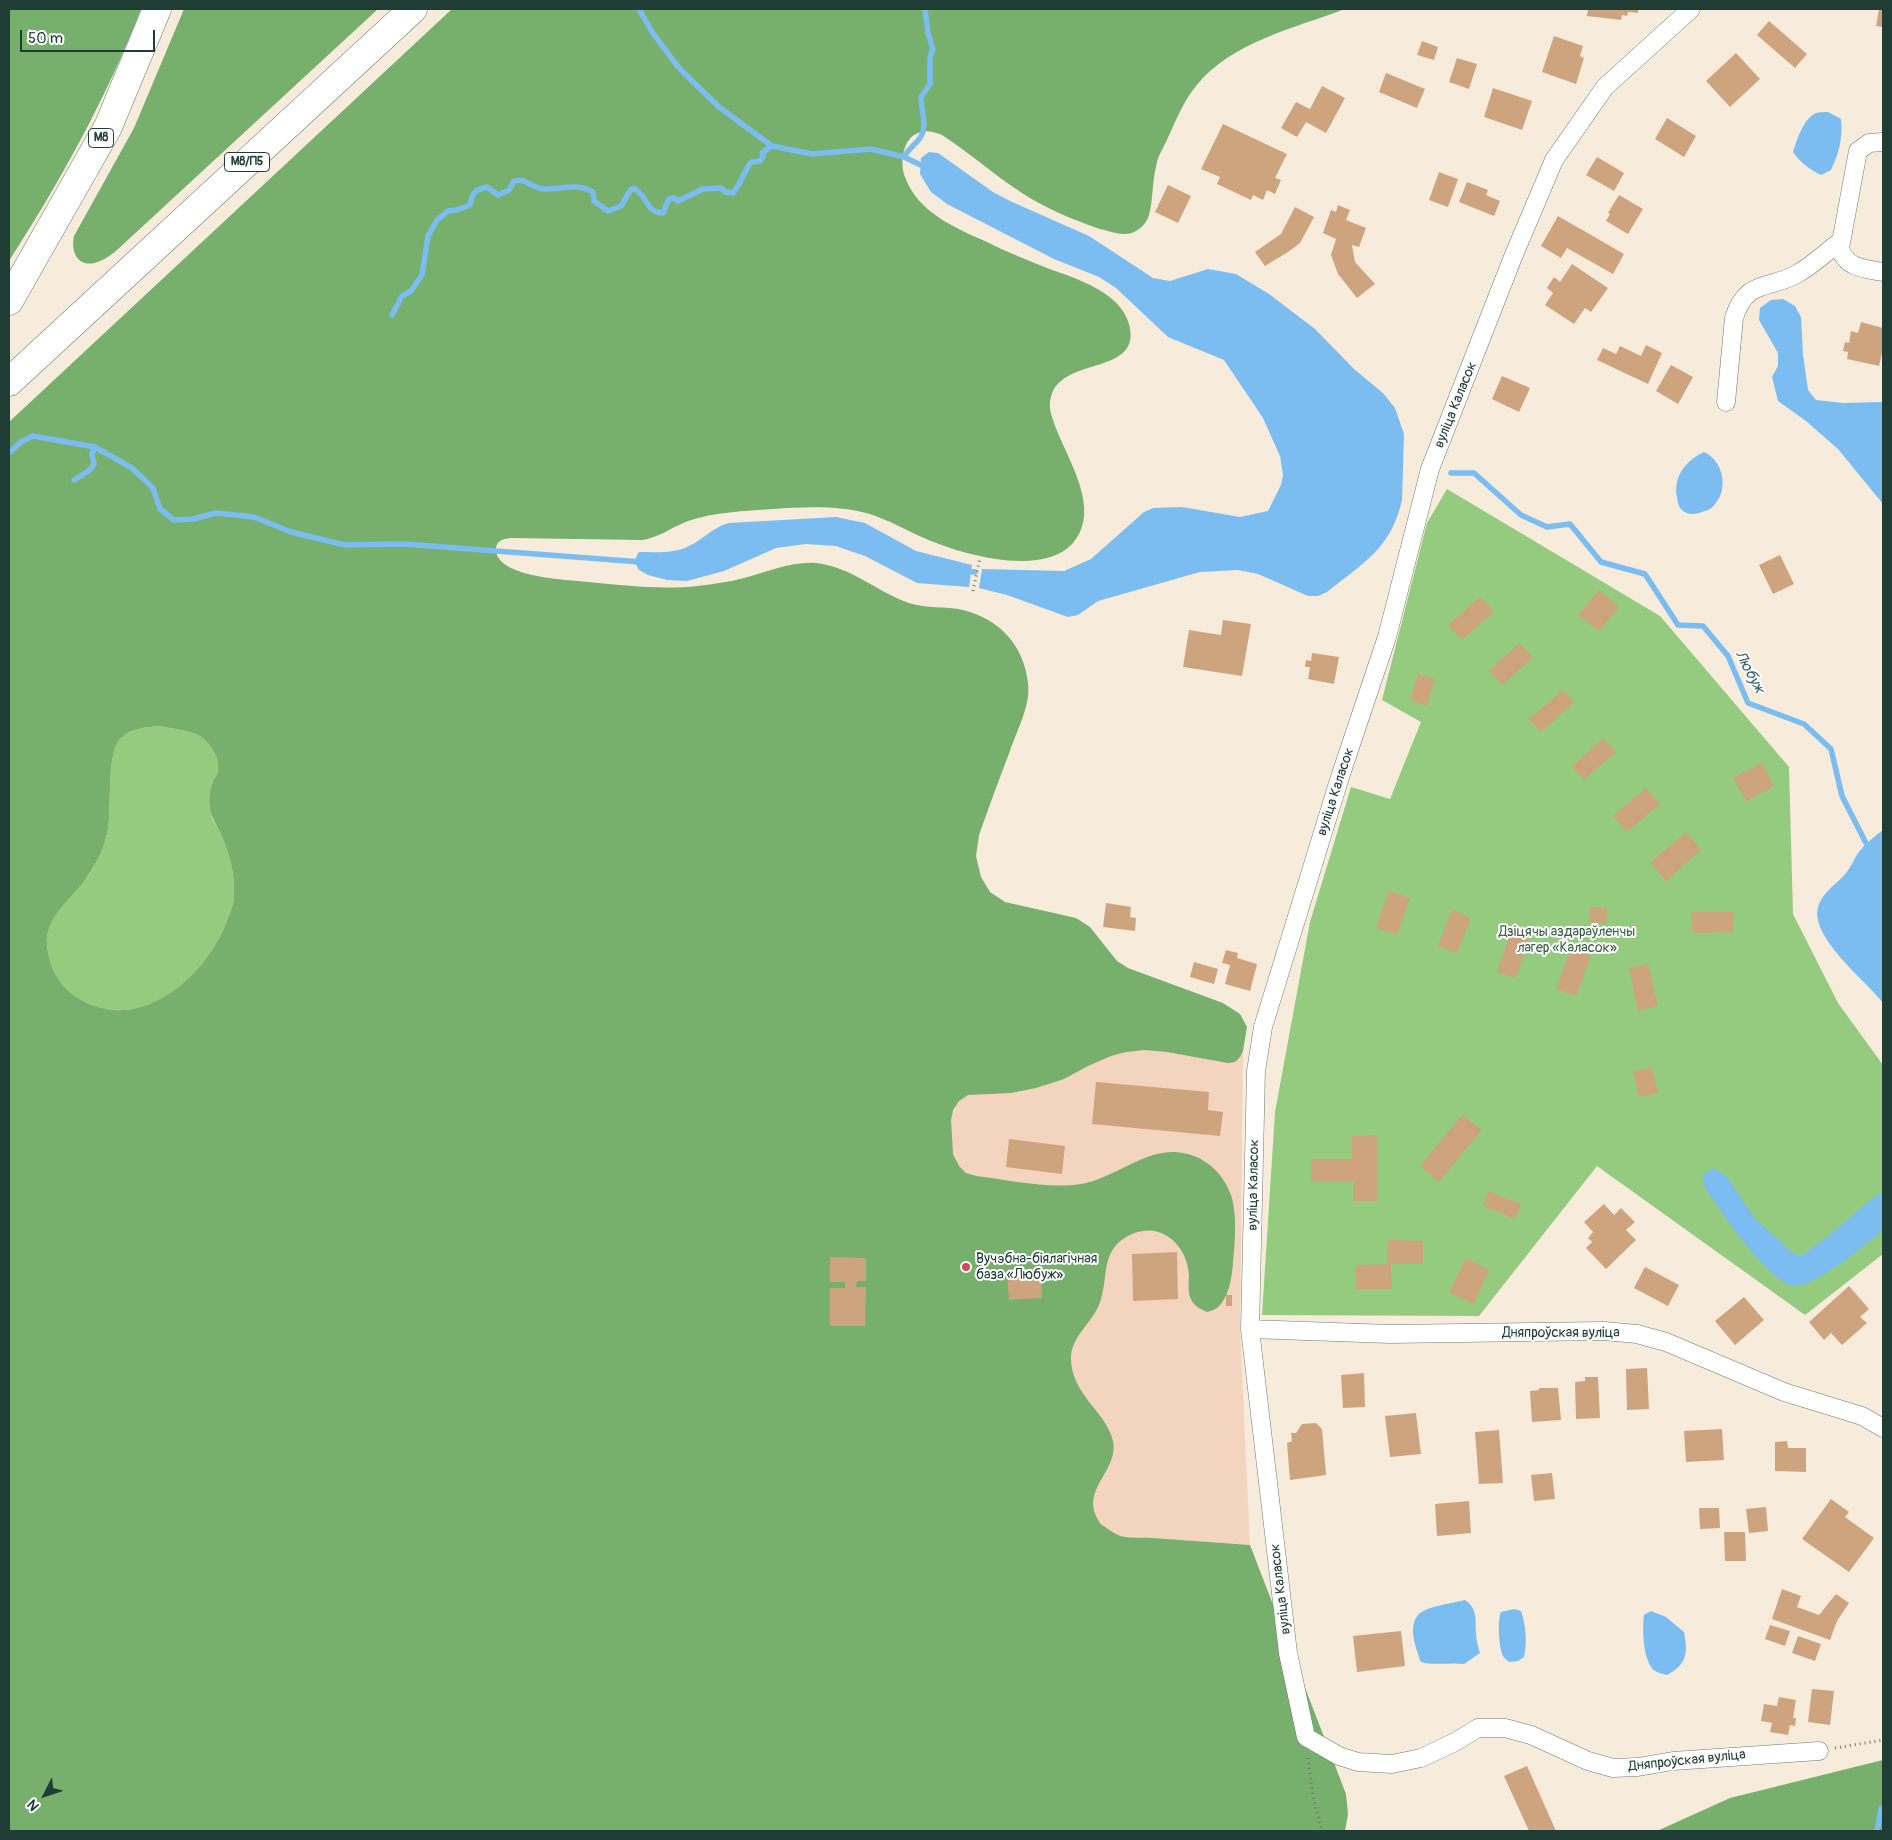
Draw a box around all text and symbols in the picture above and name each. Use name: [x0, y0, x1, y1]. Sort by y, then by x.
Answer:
scale bar: [22, 20, 158, 52]
text: 50 m: [28, 29, 63, 48]
road number: М8: [88, 128, 114, 148]
road number: М8/П5: [224, 152, 270, 172]
street label: вуліца Каласок: [1431, 360, 1481, 450]
water label: Любуж: [1730, 648, 1768, 696]
street label: вуліца Каласок: [1314, 746, 1358, 838]
park label: Дзіцячы аздараўленчы лагер «Каласок»: [1499, 924, 1635, 956]
street label: вуліца Каласок: [1245, 1139, 1263, 1231]
place label: Вучэбна-біялагічная база «Любуж»: [976, 1251, 1097, 1284]
marker: Вучэбна-біялагічная база «Любуж»: [960, 1261, 972, 1273]
street label: Дняпроўская вуліца: [1502, 1325, 1620, 1341]
street label: вуліца Каласок: [1267, 1543, 1295, 1635]
street label: Дняпроўская вуліца: [1628, 1746, 1746, 1776]
north arrow: [20, 1770, 70, 1820]
text: N: [24, 1796, 43, 1814]

